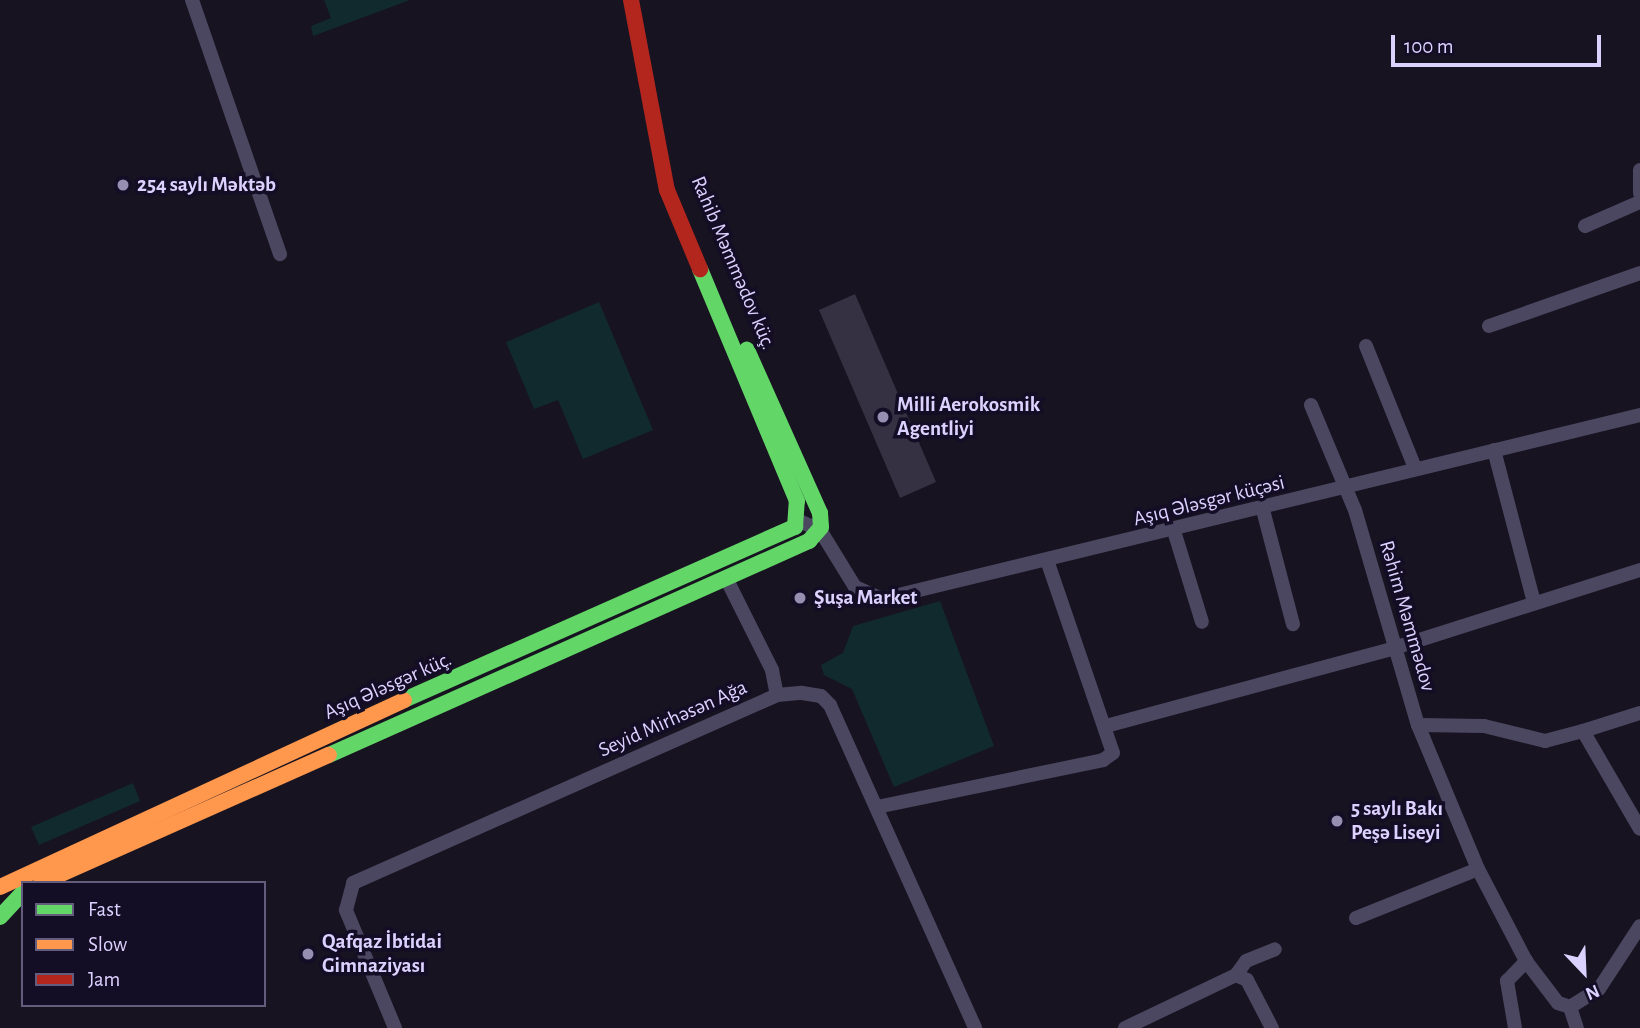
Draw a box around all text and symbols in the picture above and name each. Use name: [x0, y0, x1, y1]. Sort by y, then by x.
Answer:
scale bar: [1395, 21, 1605, 65]
text: 100 m: [1404, 36, 1454, 57]
place label: 254 saylı Məktəb: [137, 172, 276, 198]
street label: Rahib Məmmədov küç.: [685, 173, 781, 353]
marker: 254 saylı Məktəb: [115, 177, 131, 193]
place label: Milli Aerokosmik Agentliyi: [897, 392, 1040, 442]
marker: Milli Aerokosmik Agentliyi: [875, 409, 891, 425]
street label: Aşıq Ələsgər küçəsi: [1131, 470, 1287, 532]
street label: Rəhim Məmmədov: [1373, 538, 1441, 694]
place label: Şuşa Market: [814, 585, 917, 611]
marker: Şuşa Market: [792, 590, 808, 606]
street label: Aşıq Ələsgər küç.: [320, 647, 456, 725]
street label: Seyid Mirhəsən Ağa: [595, 675, 751, 763]
place label: 5 saylı Bakı Peşə Liseyi: [1351, 796, 1443, 846]
marker: 5 saylı Bakı Peşə Liseyi: [1329, 813, 1345, 829]
legend: [21, 881, 266, 1007]
text: Fast: [88, 899, 121, 920]
place label: Qafqaz İbtidai Gimnaziyası: [322, 929, 442, 979]
text: Slow: [88, 934, 127, 955]
north arrow: [1549, 937, 1619, 1007]
marker: Qafqaz İbtidai Gimnaziyası: [300, 946, 316, 962]
text: Jam: [88, 969, 120, 990]
text: N: [1583, 980, 1602, 1003]

